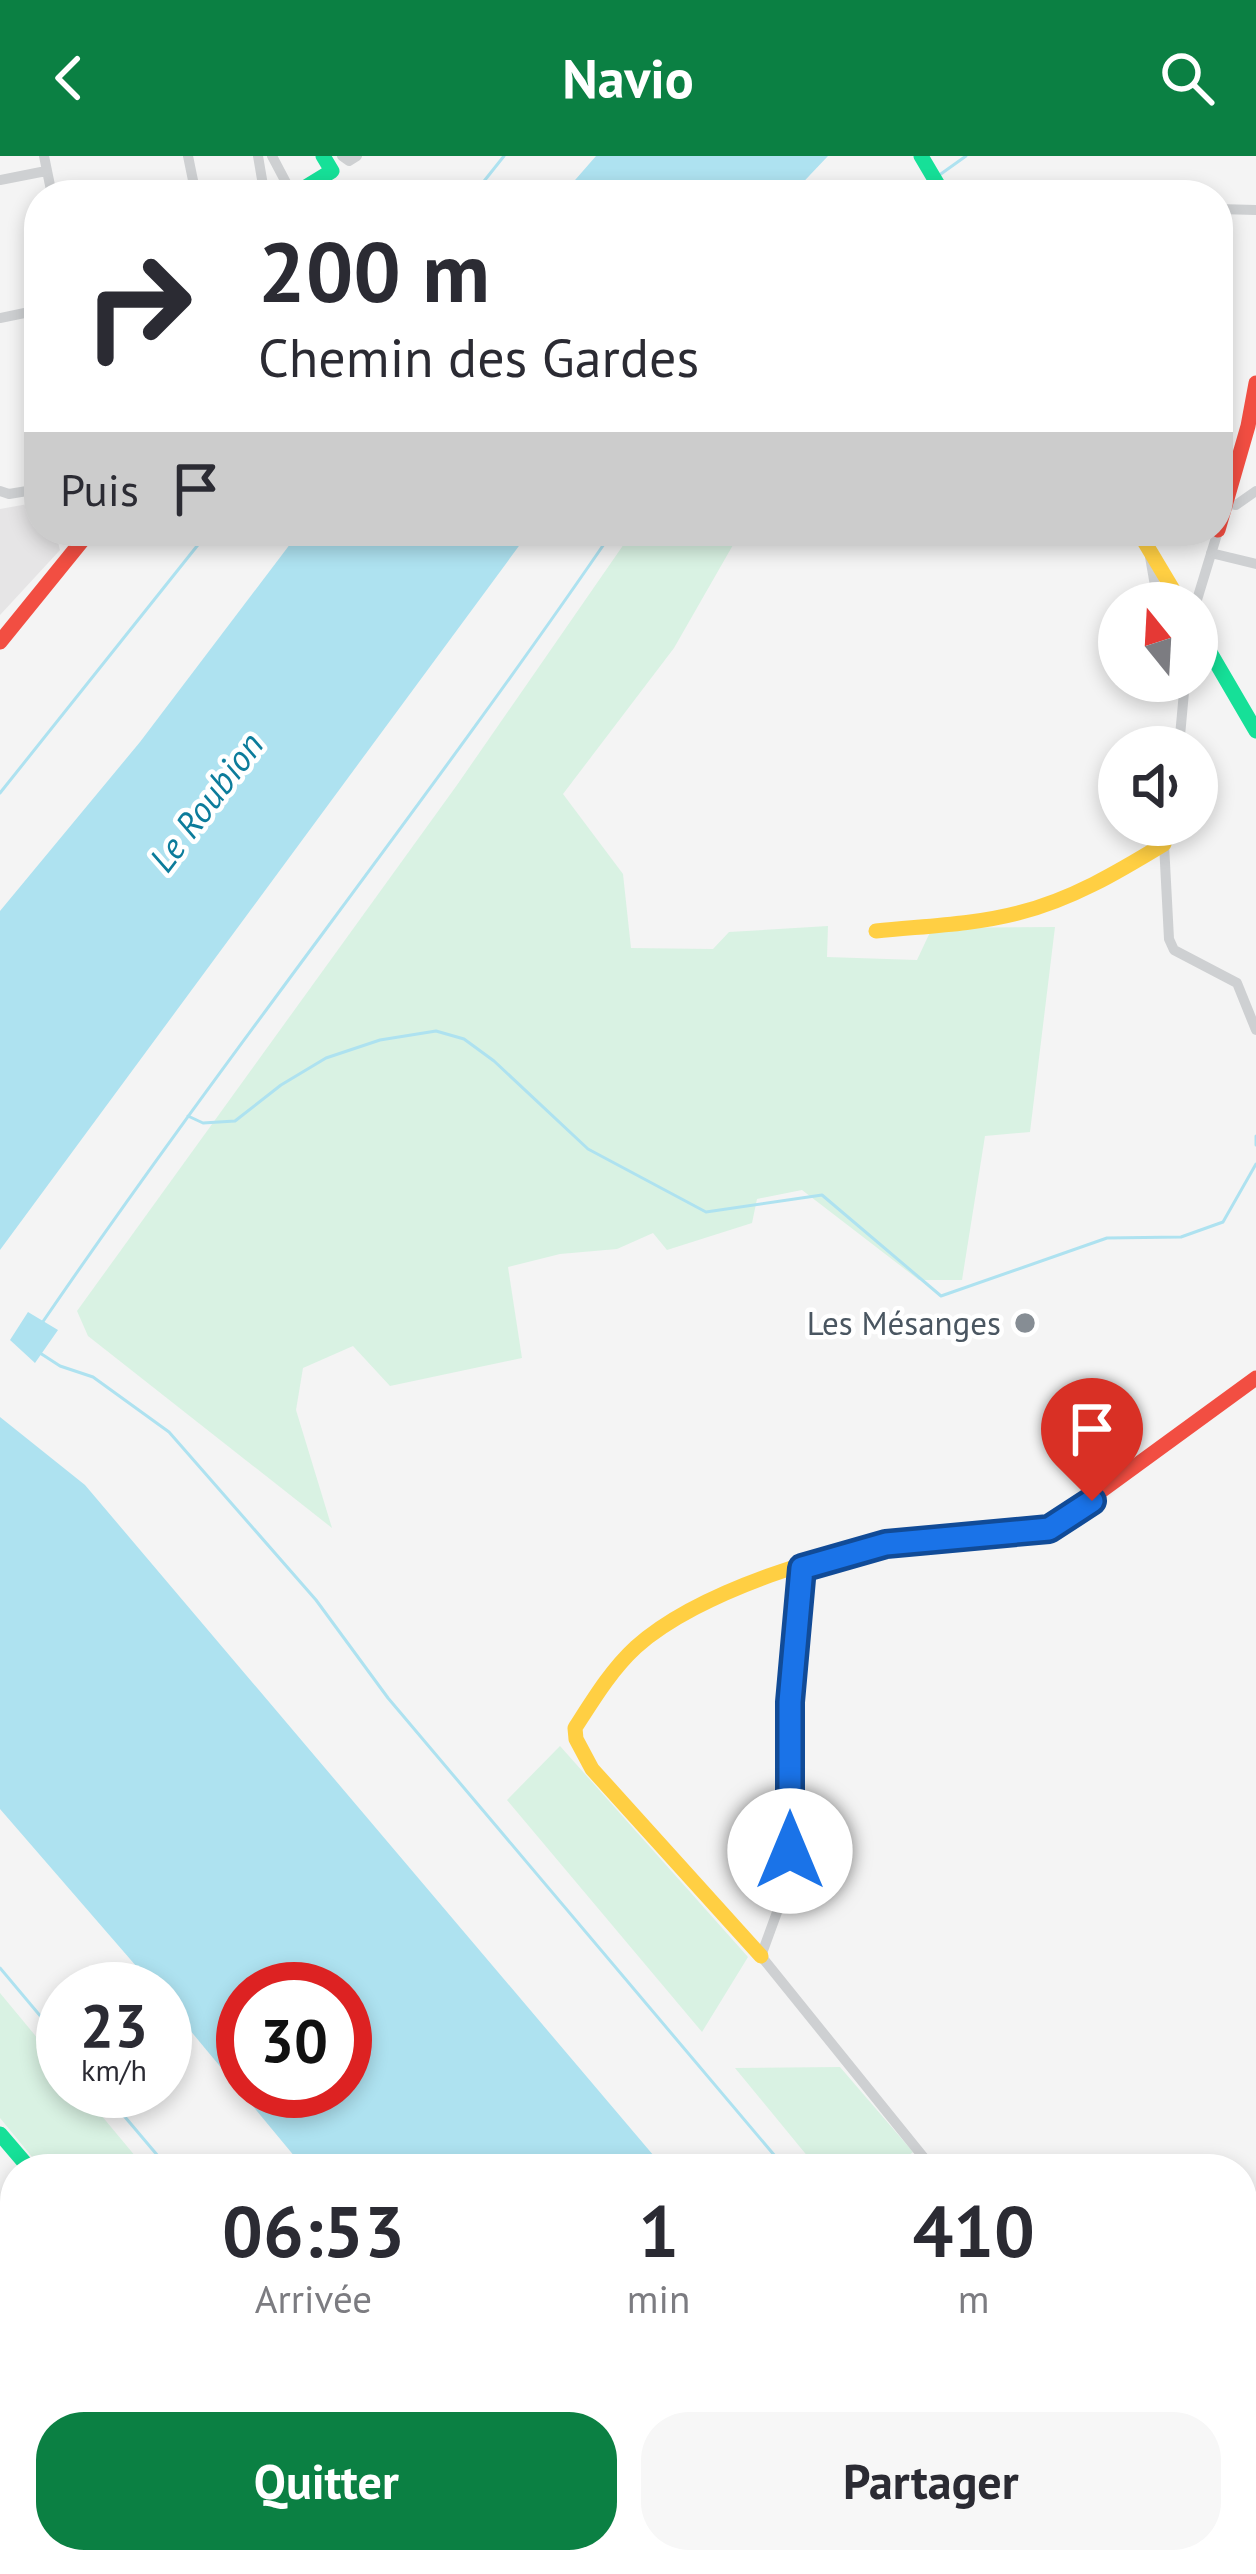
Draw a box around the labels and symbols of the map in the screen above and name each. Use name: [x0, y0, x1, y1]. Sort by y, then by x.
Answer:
north arrow: [1098, 582, 1218, 702]
water label: Le Roubion: [138, 723, 273, 881]
place label: Les Mésanges: [807, 1301, 1001, 1344]
marker: Les Mésanges: [1012, 1310, 1038, 1336]
pin: [1041, 1378, 1143, 1501]
position arrow: [727, 1788, 853, 1914]
speed limit sign: 30: [216, 1962, 372, 2118]

